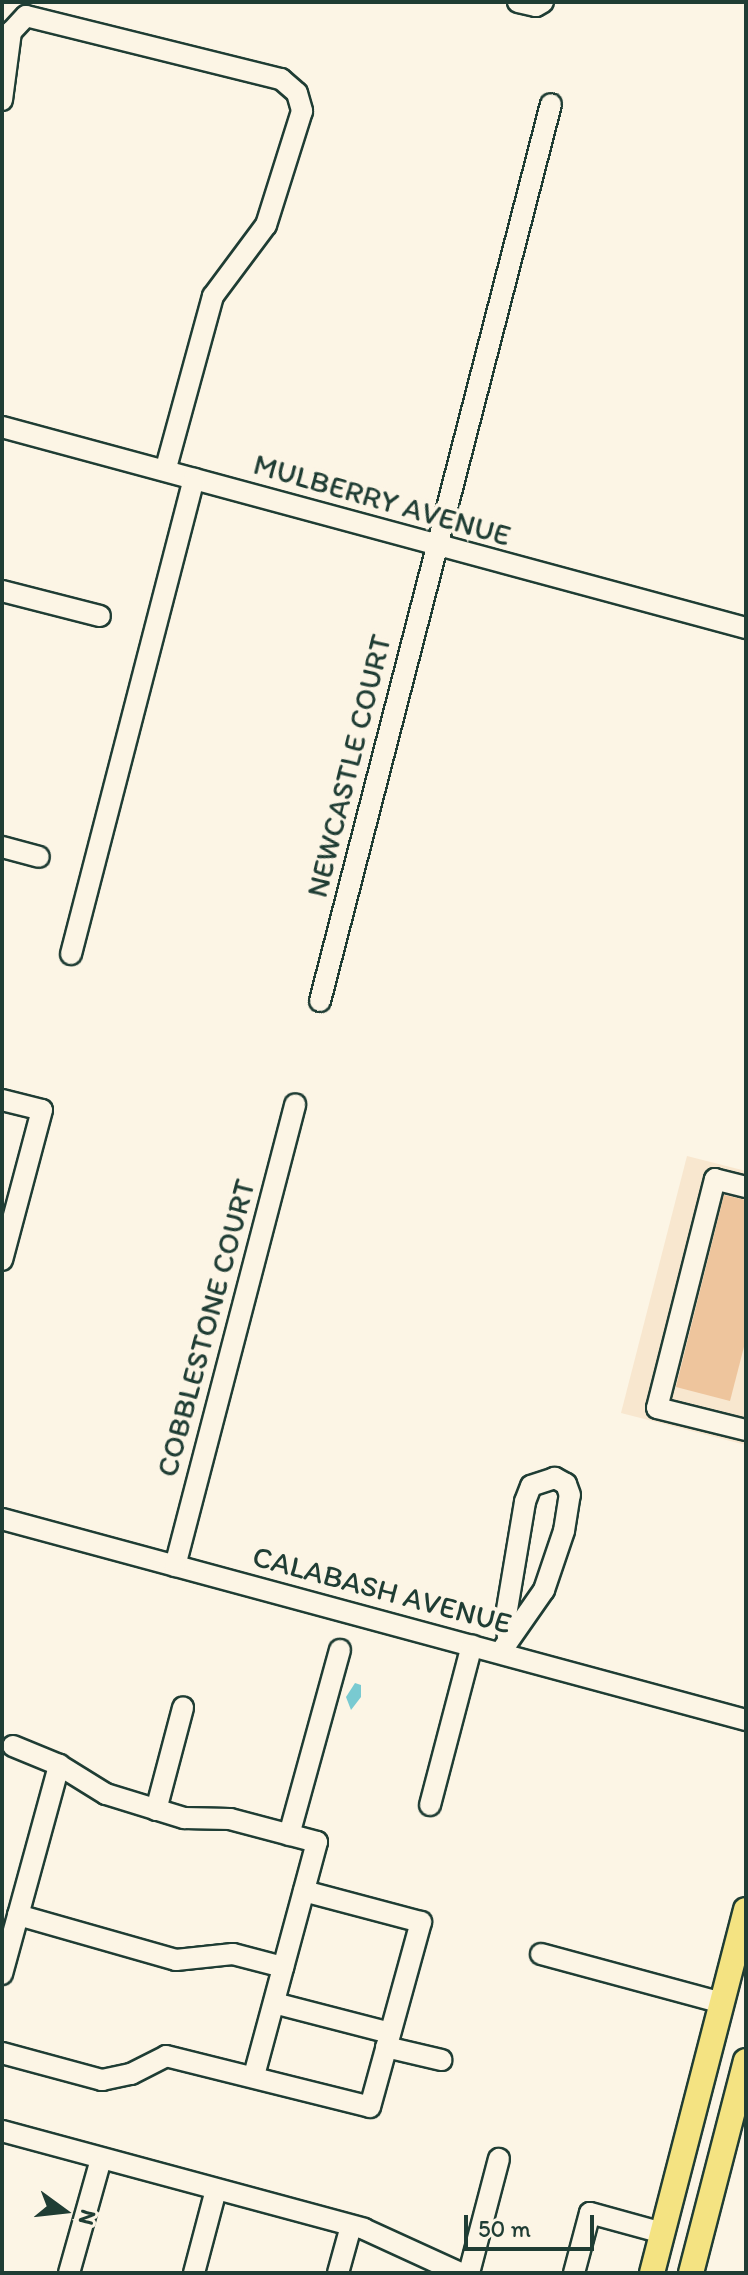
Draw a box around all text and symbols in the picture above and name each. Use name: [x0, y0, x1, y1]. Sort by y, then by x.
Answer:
street label: MULBERRY AVENUE: [250, 446, 514, 554]
street label: NEWCASTLE COURT: [299, 631, 399, 901]
street label: COBBLESTONE COURT: [149, 1175, 263, 1481]
street label: CALABASH AVENUE: [249, 1538, 515, 1642]
north arrow: [24, 2171, 104, 2251]
scale bar: [468, 2199, 598, 2249]
text: N: [73, 2207, 103, 2228]
text: 50 m: [478, 2214, 531, 2243]

